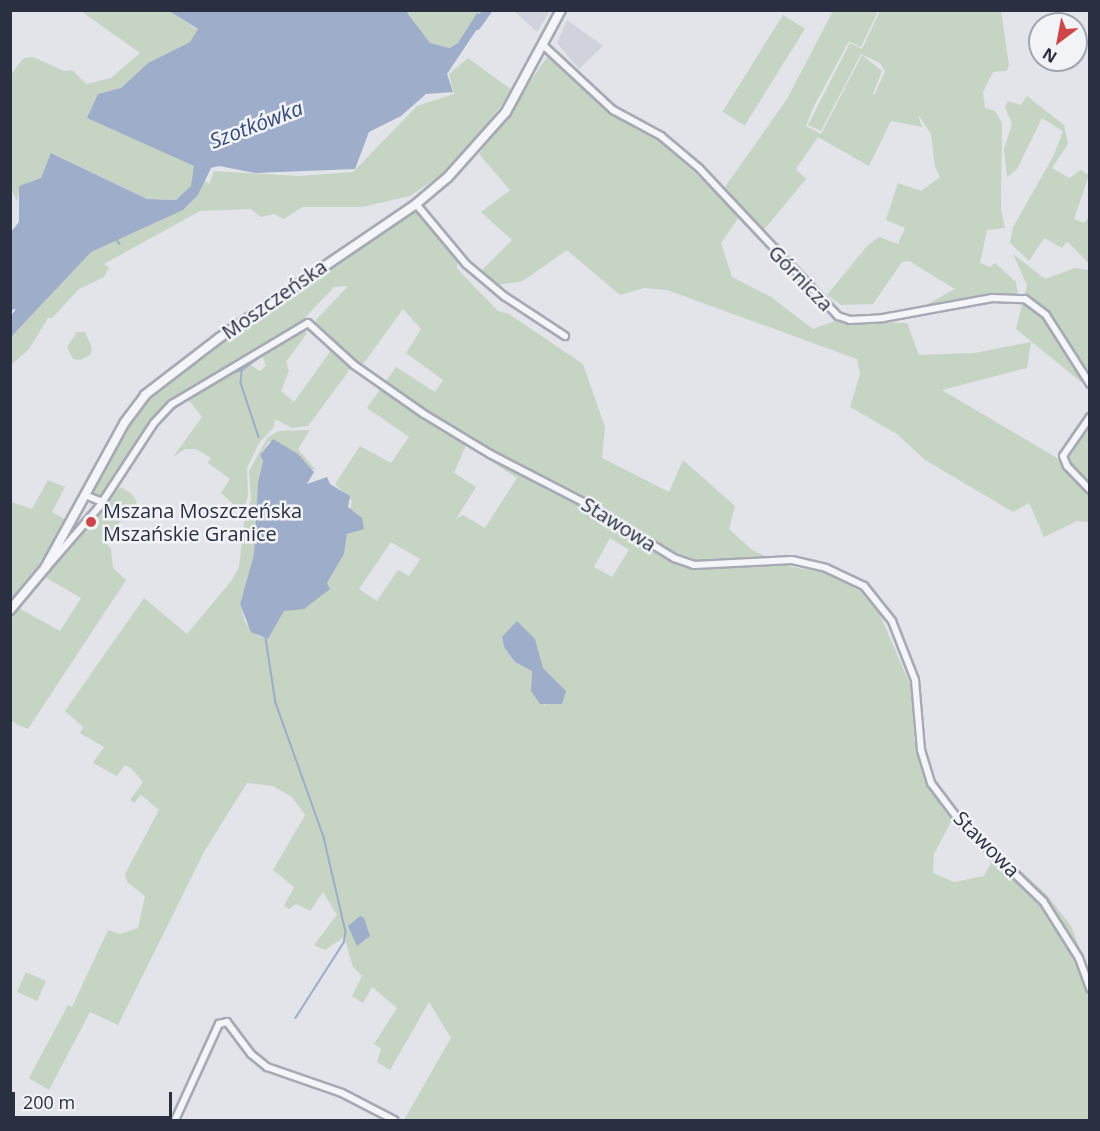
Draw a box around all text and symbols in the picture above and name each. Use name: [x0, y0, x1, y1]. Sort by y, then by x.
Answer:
north arrow: [1028, 12, 1088, 72]
text: N: [1038, 43, 1061, 68]
water label: Szotkówka: [206, 95, 306, 153]
street label: Górnicza: [764, 240, 838, 316]
street label: Moszczeńska: [217, 254, 331, 344]
street label: Stawowa: [577, 492, 661, 556]
place label: Mszana Moszczeńska Mszańskie Granice: [103, 498, 302, 545]
marker: Mszana Moszczeńska Mszańskie Granice: [84, 515, 98, 529]
street label: Stawowa: [949, 806, 1025, 882]
scale bar: [15, 1080, 176, 1118]
text: 200 m: [23, 1090, 75, 1114]

